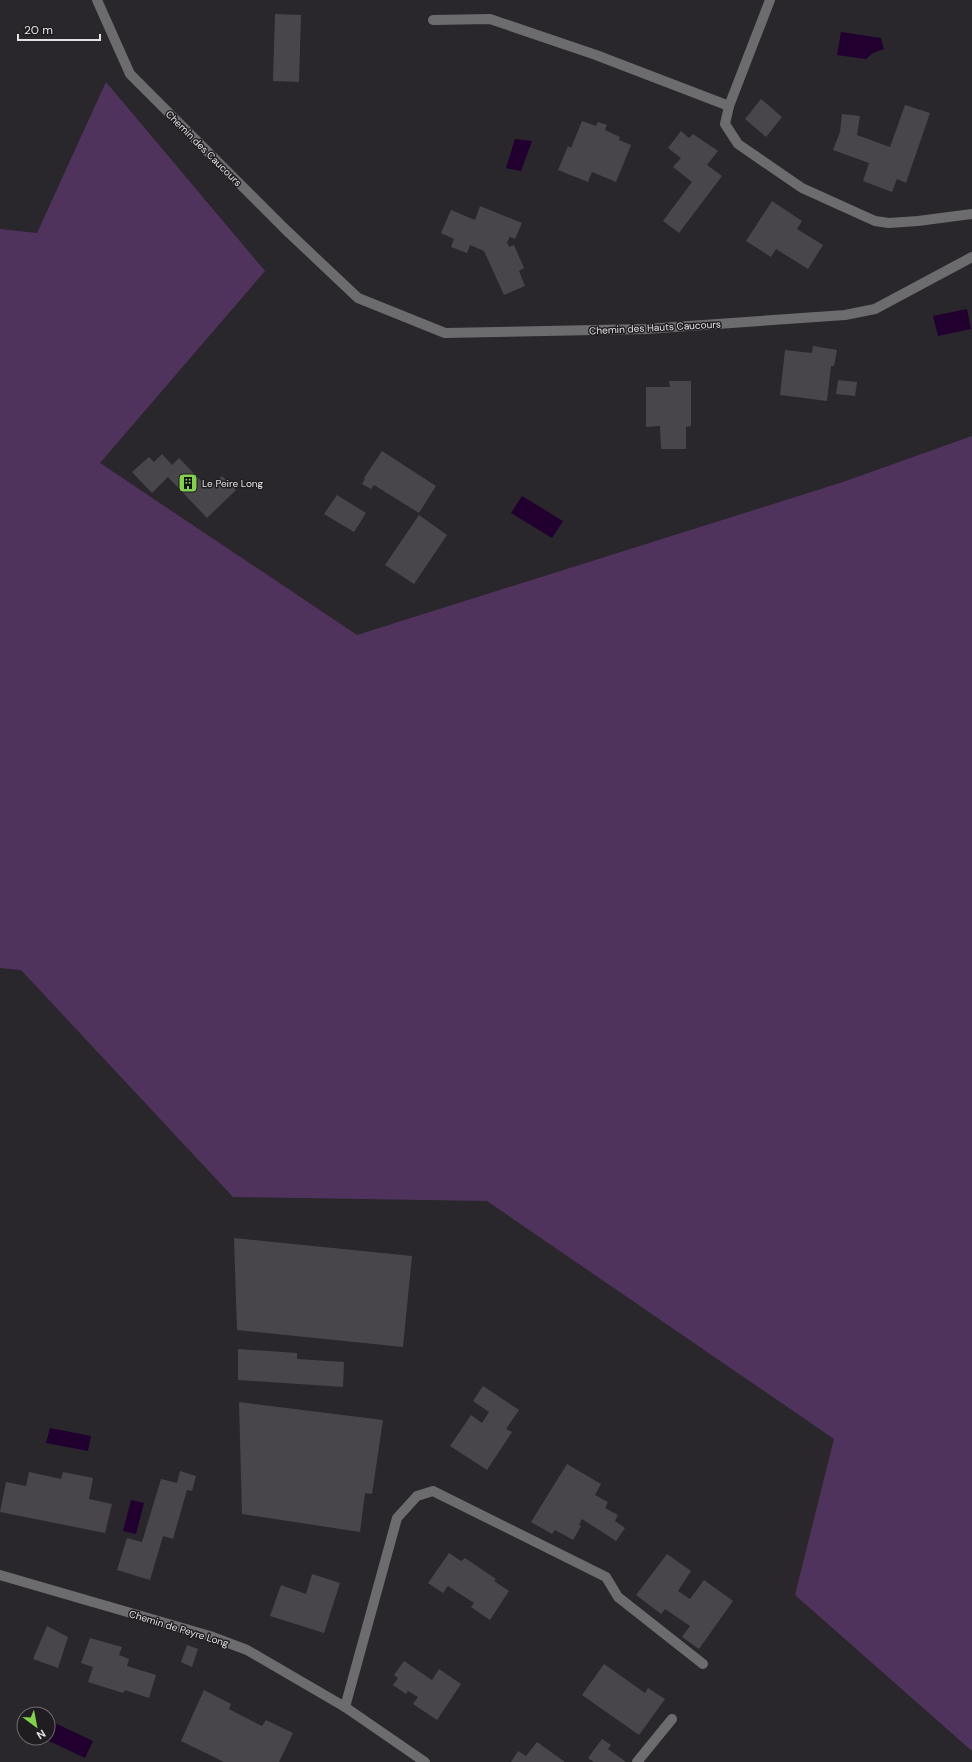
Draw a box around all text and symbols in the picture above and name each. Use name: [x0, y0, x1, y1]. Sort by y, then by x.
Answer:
scale bar: [18, 16, 100, 42]
text: 20 m: [24, 22, 53, 38]
street label: Chemin des Caucours: [163, 108, 244, 189]
street label: Chemin des Hauts Caucours: [589, 318, 721, 337]
building icon: Le Peire Long: [177, 472, 199, 494]
place label: Le Peire Long: [202, 477, 264, 490]
street label: Chemin de Peyre Long: [127, 1607, 231, 1650]
north arrow: [16, 1706, 56, 1746]
text: N: [34, 1726, 48, 1743]

